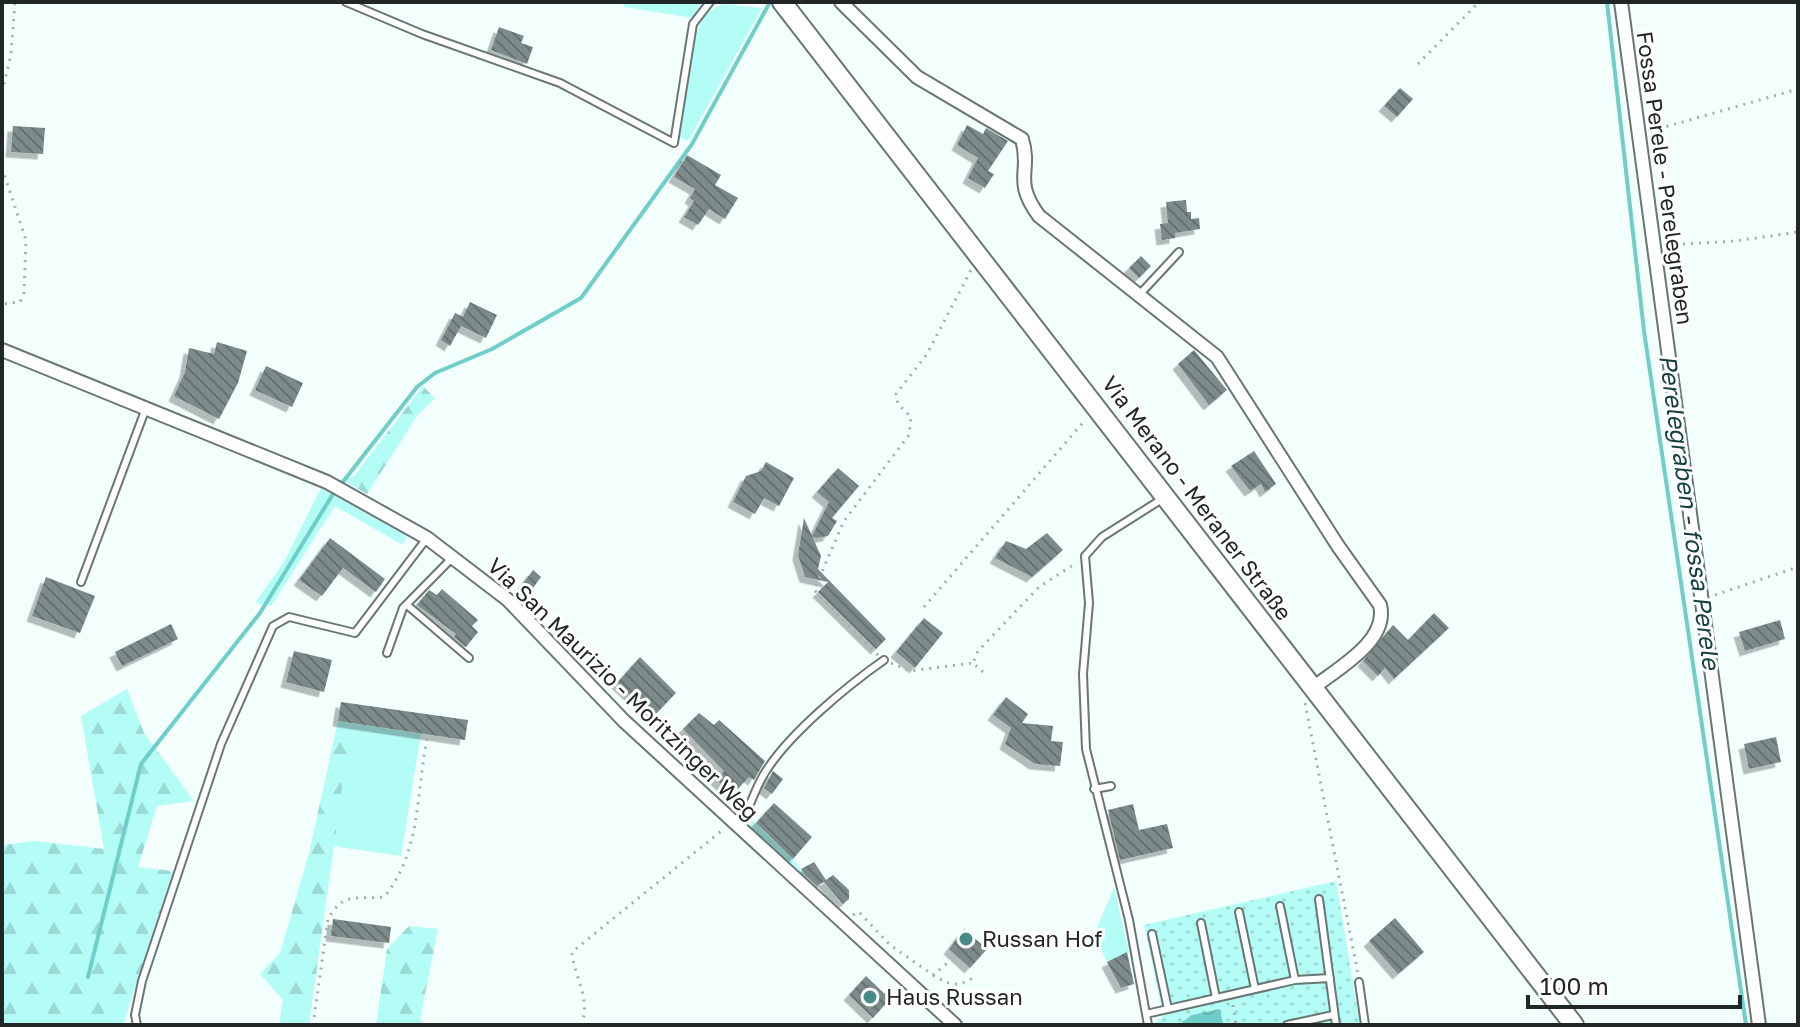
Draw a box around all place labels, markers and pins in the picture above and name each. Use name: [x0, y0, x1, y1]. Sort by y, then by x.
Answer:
place label: Russan Hof: [982, 925, 1102, 952]
marker: Russan Hof: [957, 930, 975, 948]
place label: Haus Russan: [886, 983, 1023, 1010]
marker: Haus Russan: [861, 988, 879, 1006]

